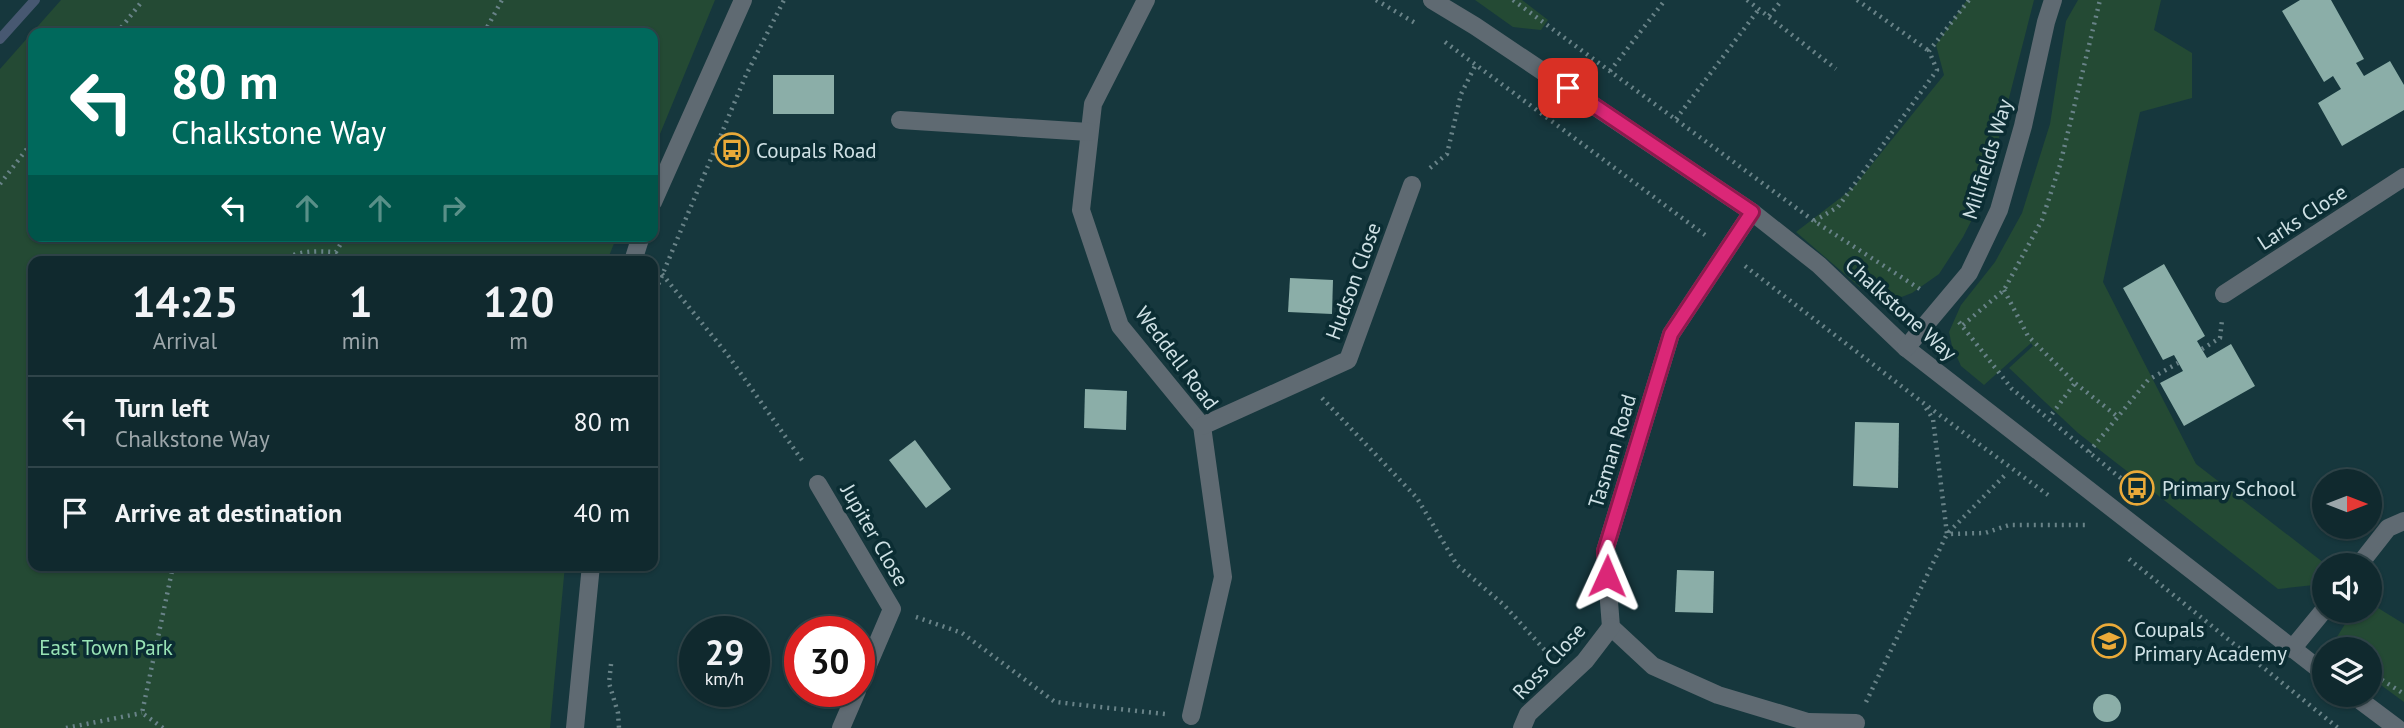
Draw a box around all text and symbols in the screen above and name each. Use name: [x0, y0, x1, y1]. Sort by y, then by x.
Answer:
text: 80 m: [171, 49, 278, 113]
icon: left: [56, 56, 147, 147]
pin: [1538, 58, 1598, 118]
icon: arrive: [1549, 69, 1587, 107]
street label: Millfields Way: [1956, 95, 2018, 223]
text: Chalkstone Way: [171, 111, 386, 153]
bus stop icon: Coupals Road: [713, 131, 751, 169]
place label: Coupals Road: [756, 137, 877, 164]
street label: Larks Close: [2252, 178, 2352, 256]
icon: left: [215, 189, 253, 227]
icon: ahead: [288, 189, 326, 227]
icon: ahead: [361, 189, 399, 227]
icon: right: [434, 189, 472, 227]
street label: Hudson Close: [1319, 219, 1387, 343]
street label: Chalkstone Way: [1840, 252, 1963, 366]
text: 14:25: [132, 274, 238, 329]
text: 1: [349, 274, 372, 329]
text: 120: [483, 274, 554, 329]
street label: Weddell Road: [1129, 301, 1225, 415]
text: Arrival: [153, 326, 217, 355]
text: min: [342, 326, 379, 355]
text: m: [509, 326, 528, 355]
text: Turn left: [115, 391, 209, 424]
street label: Tasman Road: [1582, 391, 1642, 511]
icon: left: [56, 403, 94, 441]
text: 80 m: [574, 405, 630, 438]
text: Chalkstone Way: [115, 424, 270, 453]
bus stop icon: Primary School: [2118, 469, 2156, 507]
north arrow: [2312, 469, 2382, 539]
map controls: [2312, 469, 2382, 707]
place label: Primary School: [2162, 475, 2296, 502]
street label: Jupiter Close: [834, 478, 915, 591]
icon: arrive: [56, 494, 94, 532]
text: Arrive at destination: [115, 496, 342, 529]
text: 40 m: [574, 496, 630, 529]
position arrow: [1570, 539, 1644, 613]
button: sound: [2312, 553, 2382, 623]
speed limit sign: 30: [784, 616, 875, 707]
place label: Coupals Primary Academy: [2134, 616, 2287, 667]
street label: Ross Close: [1507, 617, 1591, 705]
school or university icon: Coupals Primary Academy: [2090, 622, 2128, 660]
text: 29: [705, 629, 744, 675]
park label: East Town Park: [39, 634, 173, 661]
button: layers: [2312, 637, 2382, 707]
text: km/h: [705, 667, 744, 690]

